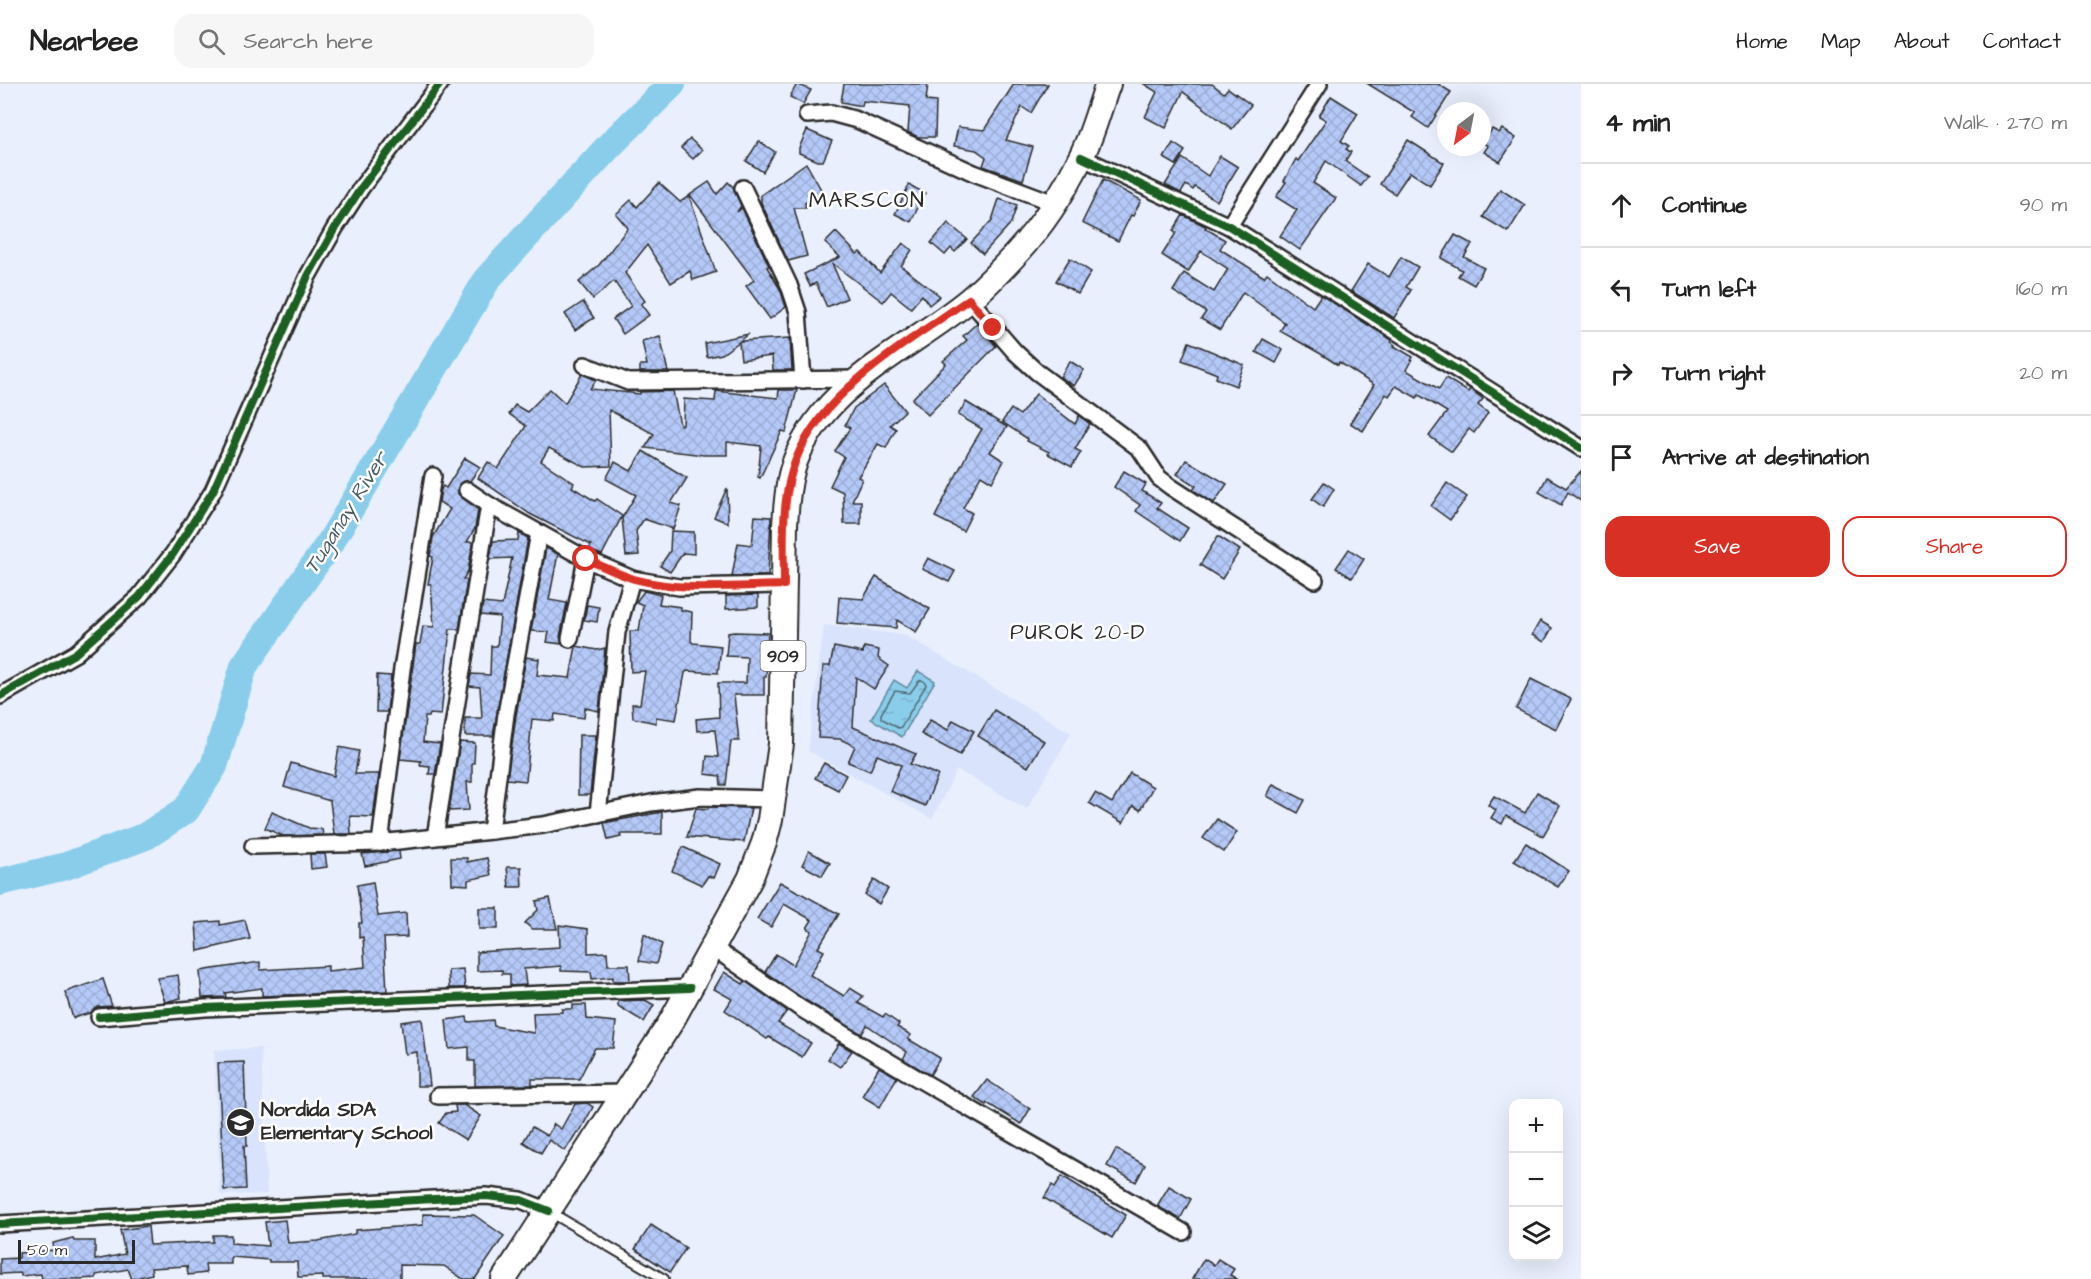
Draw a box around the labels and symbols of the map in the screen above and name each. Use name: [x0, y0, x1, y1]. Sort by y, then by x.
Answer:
north arrow: [1437, 102, 1491, 156]
district label: MARSCON: [809, 185, 925, 216]
route end: [979, 314, 1005, 340]
water label: Tuganay River: [297, 445, 397, 580]
route start: [572, 545, 598, 571]
district label: PUROK 20-D: [1010, 618, 1146, 647]
road number: 909: [760, 641, 806, 671]
place label: Nordida SDA Elementary School: [261, 1096, 433, 1148]
school or university icon: Nordida SDA Elementary School: [224, 1106, 256, 1138]
scale bar: [18, 1237, 135, 1264]

